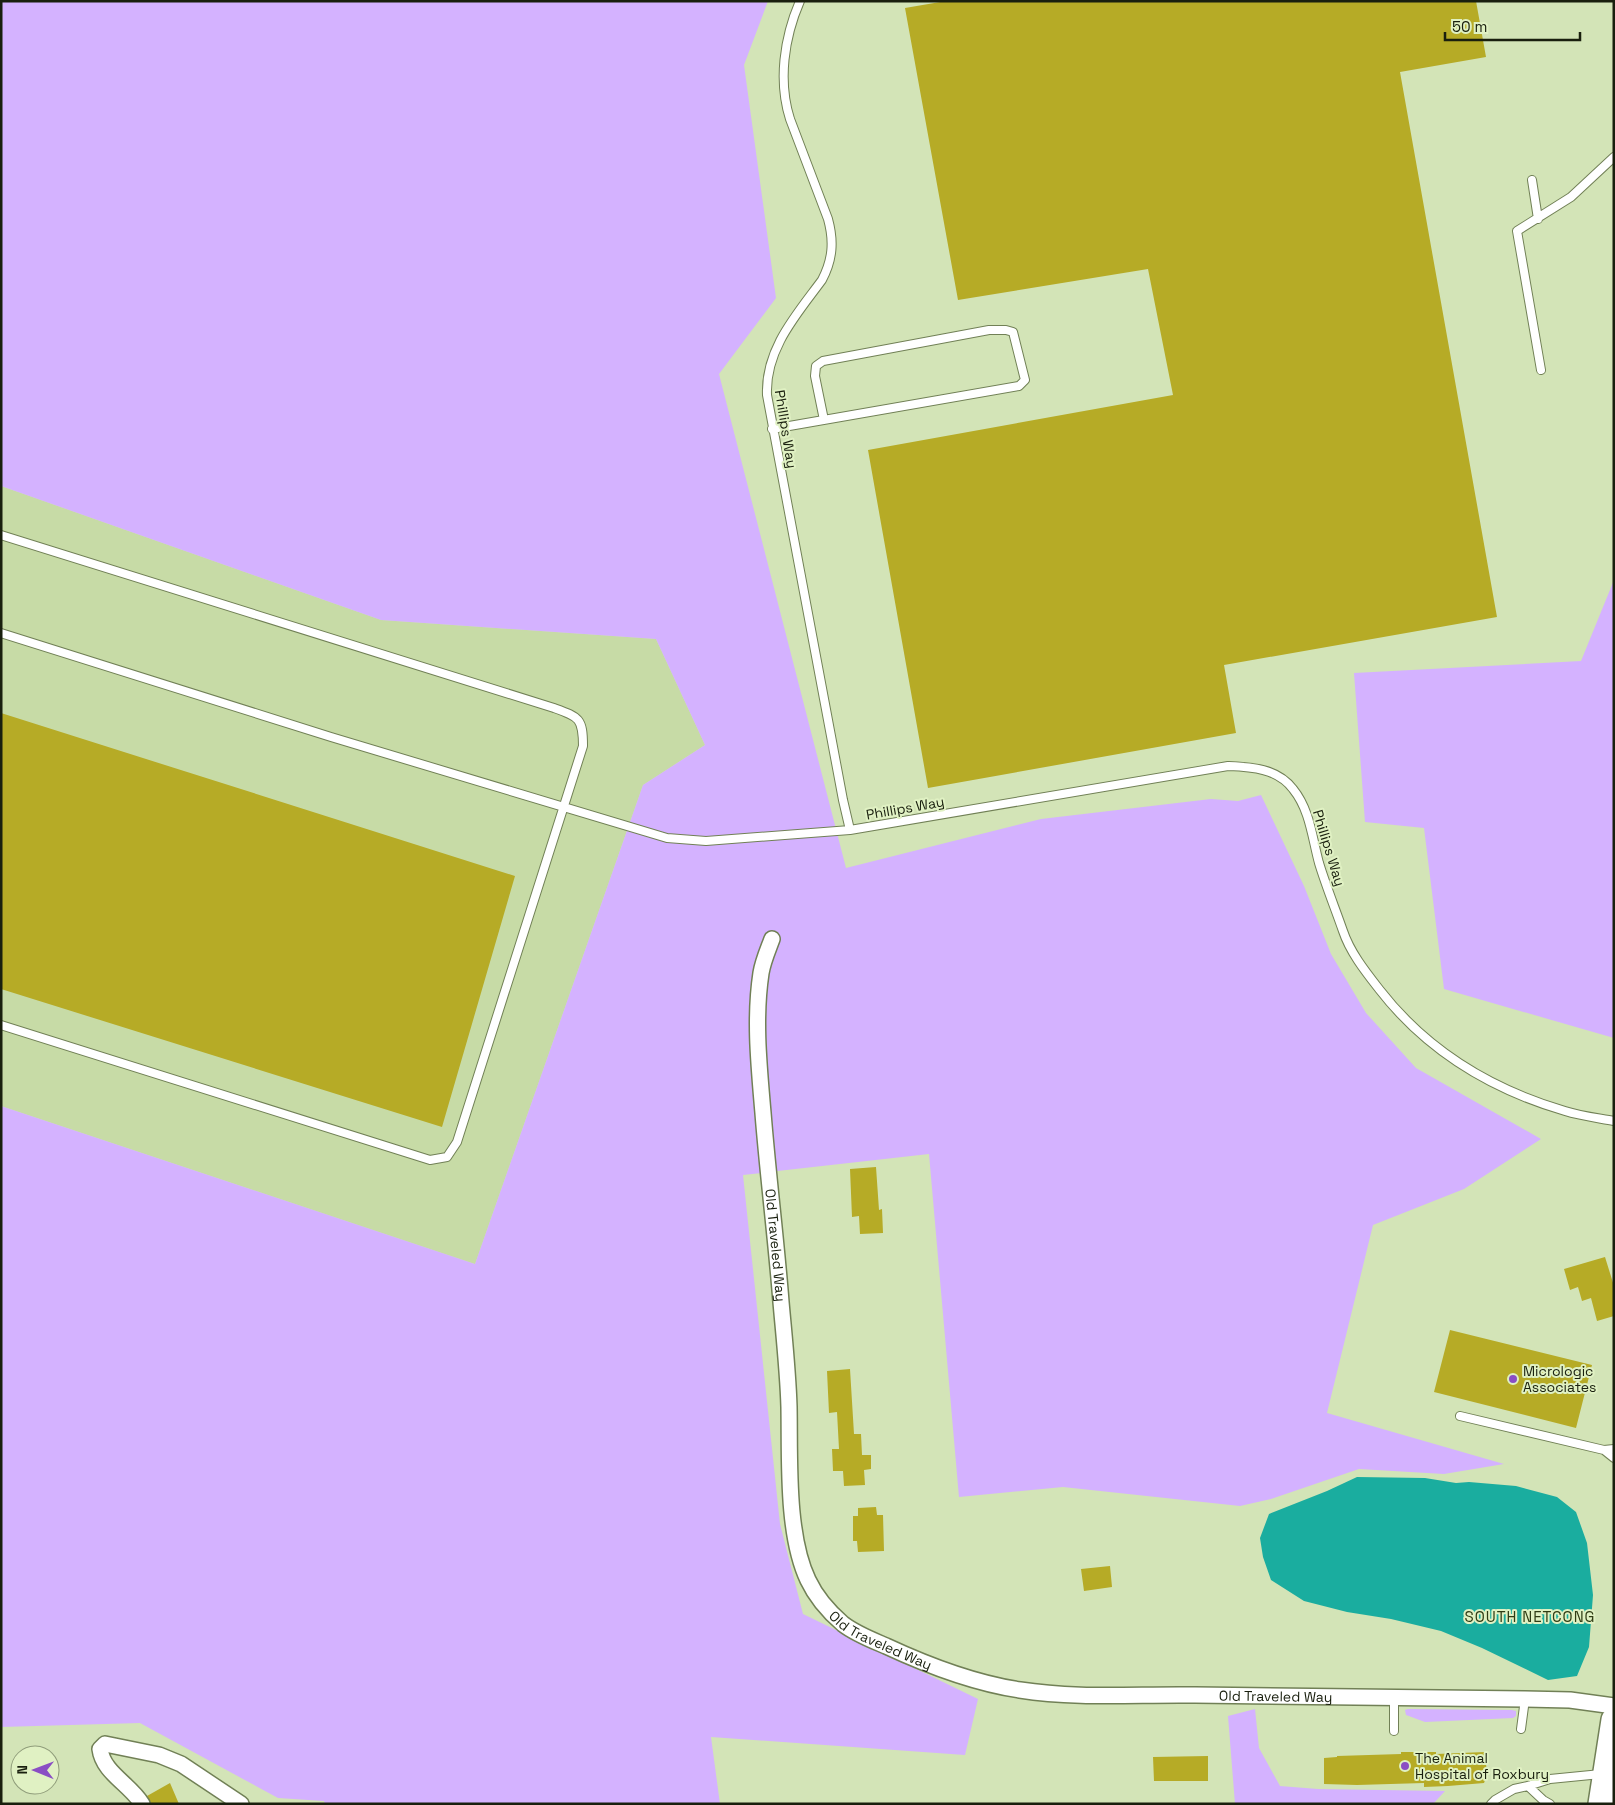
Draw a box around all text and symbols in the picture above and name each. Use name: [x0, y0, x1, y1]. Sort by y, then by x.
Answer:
scale bar: [1445, 10, 1580, 42]
text: 50 m: [1452, 17, 1487, 36]
street label: Phillips Way: [771, 389, 801, 469]
street label: Phillips Way: [864, 792, 946, 824]
street label: Phillips Way: [1309, 808, 1349, 888]
street label: Old Traveled Way: [761, 1188, 790, 1302]
place label: Micrologic Associates: [1523, 1362, 1597, 1396]
marker: Micrologic Associates: [1507, 1373, 1519, 1385]
street label: Old Traveled Way: [825, 1607, 934, 1674]
district label: SOUTH NETCONG: [1464, 1607, 1596, 1626]
street label: Old Traveled Way: [1219, 1686, 1332, 1706]
north arrow: [10, 1745, 60, 1795]
place label: The Animal Hospital of Roxbury: [1415, 1749, 1549, 1783]
marker: The Animal Hospital of Roxbury: [1399, 1760, 1411, 1772]
text: N: [13, 1765, 31, 1775]

